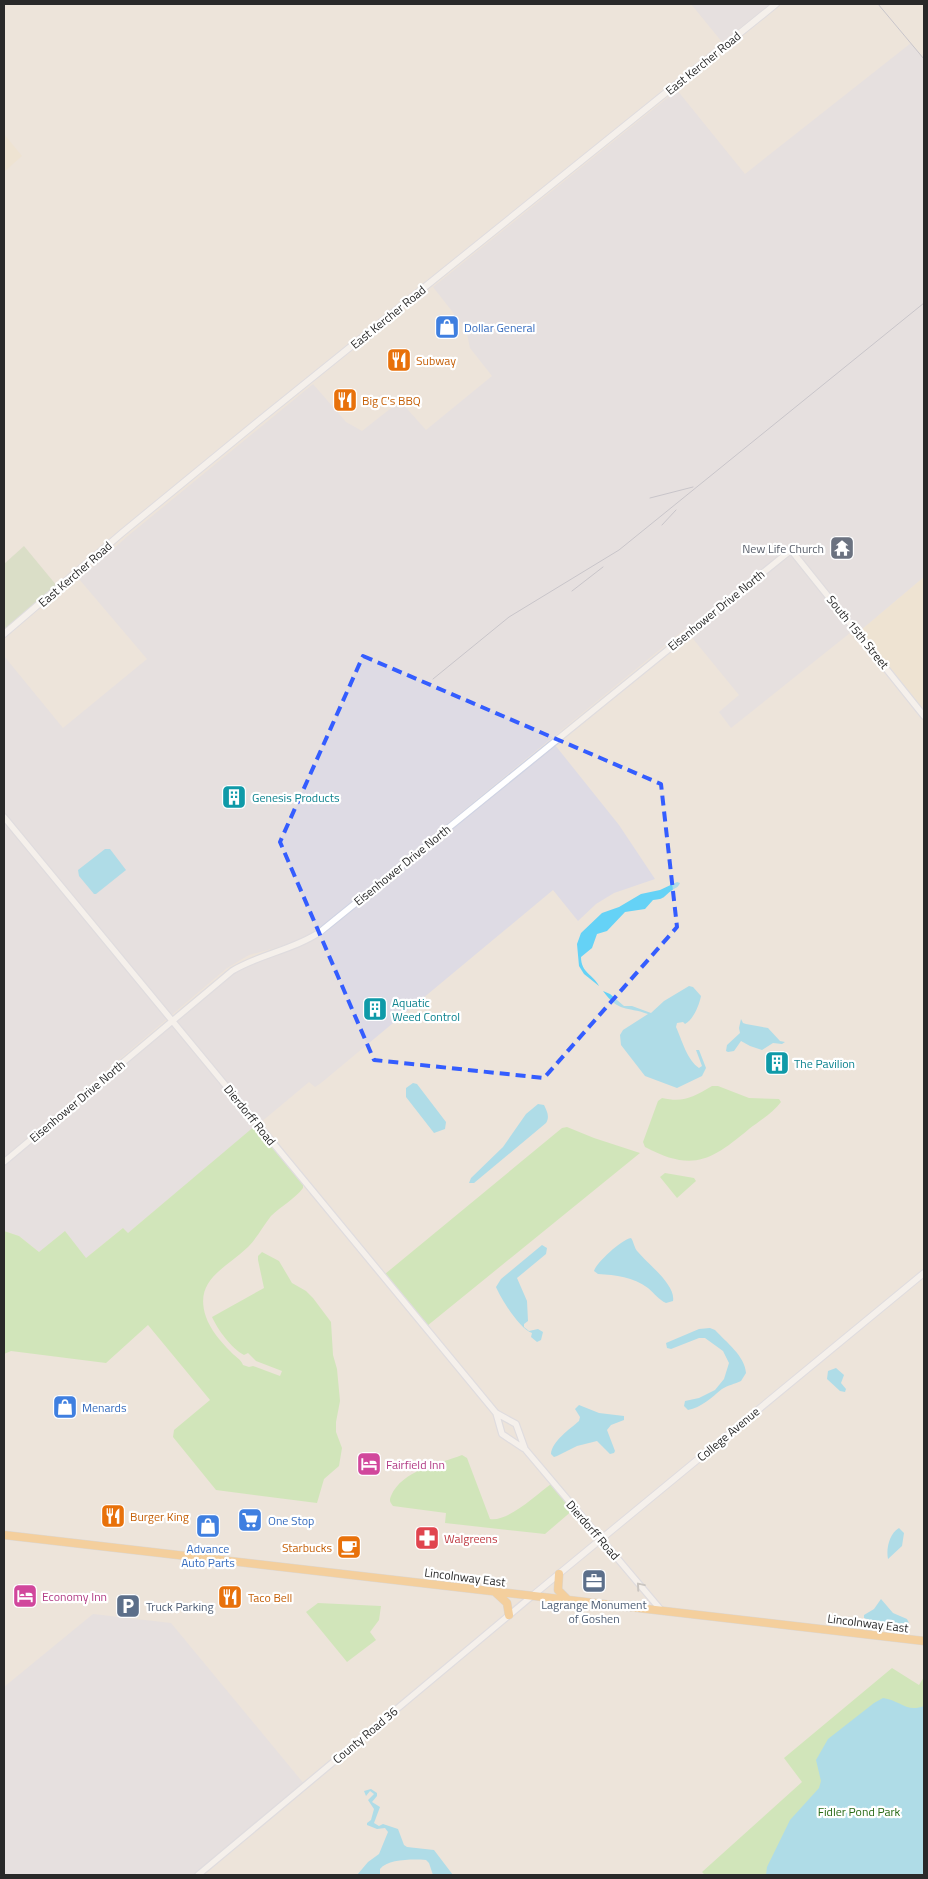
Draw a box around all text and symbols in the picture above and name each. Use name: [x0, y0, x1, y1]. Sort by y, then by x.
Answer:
street label: East Kercher Road: [661, 27, 745, 99]
street label: East Kercher Road: [346, 281, 430, 353]
shop icon: Dollar General: [434, 314, 460, 340]
place label: Dollar General: [464, 318, 535, 337]
restaurant icon: Subway: [386, 347, 412, 373]
place label: Subway: [416, 351, 456, 370]
restaurant icon: Big C's BBQ: [332, 387, 358, 413]
place label: Big C's BBQ: [362, 391, 421, 410]
temple icon: New Life Church: [829, 535, 855, 561]
street label: East Kercher Road: [34, 537, 116, 611]
place label: New Life Church: [742, 539, 824, 558]
street label: Eisenhower Drive North: [663, 565, 769, 655]
street label: South 15th Street: [822, 591, 894, 674]
building icon: Genesis Products: [221, 784, 247, 810]
place label: Genesis Products: [252, 788, 340, 807]
street label: Eisenhower Drive North: [349, 820, 455, 910]
place label: Aquatic Weed Control: [392, 993, 460, 1026]
building icon: Aquatic Weed Control: [362, 996, 388, 1022]
building icon: The Pavilion: [764, 1050, 790, 1076]
place label: The Pavilion: [794, 1054, 855, 1073]
street label: Eisenhower Drive North: [25, 1055, 129, 1147]
street label: Dierdorff Road: [219, 1080, 281, 1150]
shop icon: Menards: [52, 1394, 78, 1420]
place label: Menards: [82, 1398, 127, 1417]
street label: College Avenue: [692, 1402, 764, 1466]
hotel icon: Fairfield Inn: [356, 1451, 382, 1477]
place label: Fairfield Inn: [386, 1455, 445, 1474]
street label: Dierdorff Road: [562, 1496, 624, 1564]
restaurant icon: Burger King: [100, 1503, 126, 1529]
place label: Burger King: [130, 1507, 189, 1526]
supermarket icon: One Stop: [237, 1507, 263, 1533]
place label: One Stop: [268, 1511, 314, 1530]
shop icon: Advance Auto Parts: [195, 1513, 221, 1539]
pharmacy icon: Walgreens: [414, 1525, 440, 1551]
place label: Walgreens: [444, 1529, 498, 1548]
cafe icon: Starbucks: [336, 1534, 362, 1560]
place label: Starbucks: [282, 1538, 332, 1557]
place label: Advance Auto Parts: [181, 1539, 235, 1572]
street label: Lincolnway East: [423, 1563, 507, 1591]
office icon: Lagrange Monument of Goshen: [581, 1568, 607, 1594]
hotel icon: Economy Inn: [12, 1583, 38, 1609]
one-way arrow: [638, 1583, 646, 1592]
restaurant icon: Taco Bell: [217, 1584, 243, 1610]
place label: Economy Inn: [42, 1587, 107, 1606]
place label: Taco Bell: [248, 1588, 292, 1607]
parking icon: Truck Parking: [115, 1593, 141, 1619]
place label: Lagrange Monument of Goshen: [541, 1595, 647, 1628]
place label: Truck Parking: [146, 1597, 214, 1616]
street label: Lincolnway East: [826, 1609, 910, 1637]
street label: County Road 36: [328, 1702, 402, 1768]
park label: Fidler Pond Park: [818, 1802, 901, 1821]

